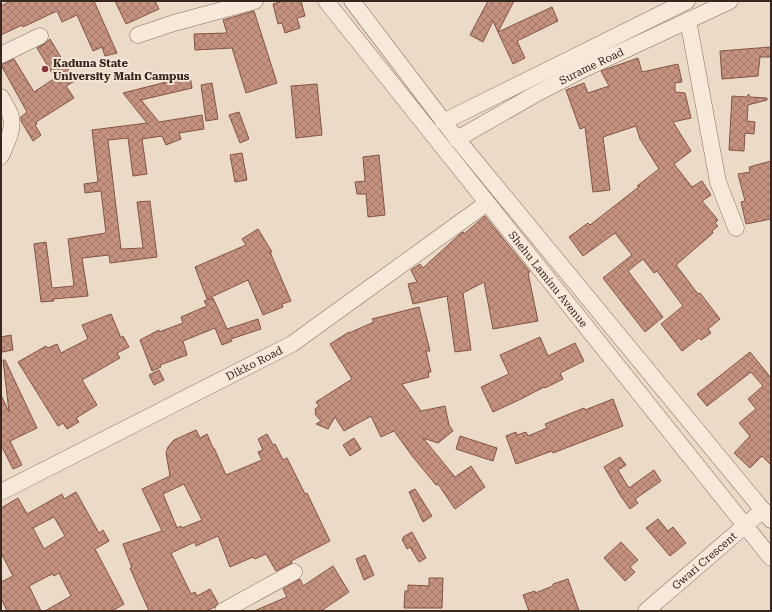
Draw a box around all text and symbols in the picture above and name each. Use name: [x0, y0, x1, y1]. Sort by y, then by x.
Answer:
street label: Surame Road: [557, 45, 626, 88]
place label: Kaduna State University Main Campus: [53, 57, 190, 83]
marker: Kaduna State University Main Campus: [40, 64, 50, 74]
street label: Shehu Laminu Avenue: [506, 229, 590, 330]
street label: Dikko Road: [224, 344, 285, 384]
street label: Gwari Crescent: [670, 530, 740, 593]

